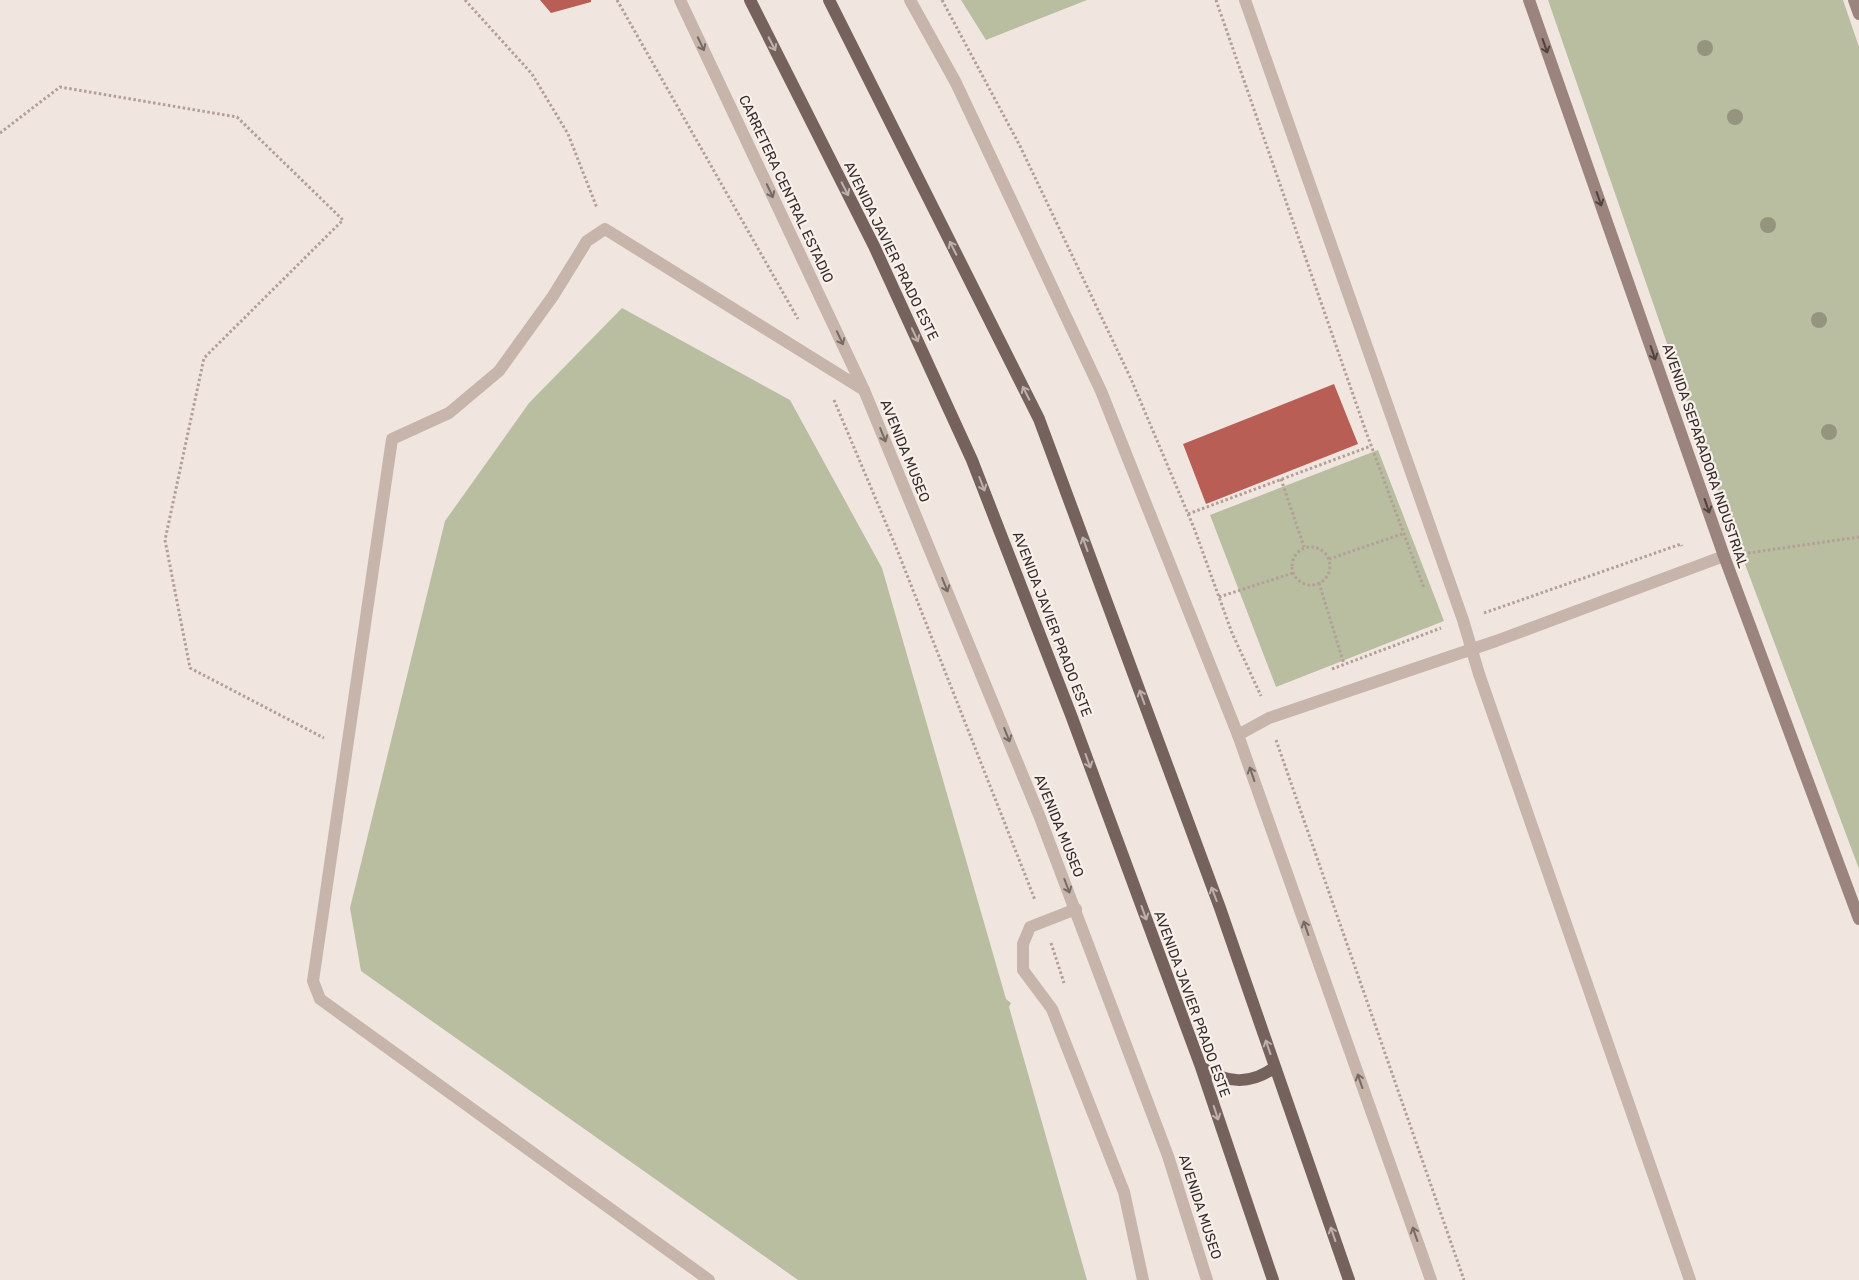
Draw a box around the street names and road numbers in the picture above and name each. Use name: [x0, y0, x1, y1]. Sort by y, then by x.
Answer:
street label: CARRETERA CENTRAL ESTADIO: [735, 92, 837, 286]
street label: AVENIDA JAVIER PRADO ESTE: [840, 159, 942, 343]
street label: AVENIDA SEPARADORA INDUSTRIAL: [1659, 342, 1752, 570]
street label: AVENIDA MUSEO: [877, 397, 933, 505]
street label: AVENIDA JAVIER PRADO ESTE: [1009, 529, 1095, 719]
street label: AVENIDA MUSEO: [1031, 772, 1087, 880]
street label: AVENIDA JAVIER PRADO ESTE: [1150, 909, 1234, 1099]
street label: AVENIDA MUSEO: [1175, 1152, 1225, 1262]

